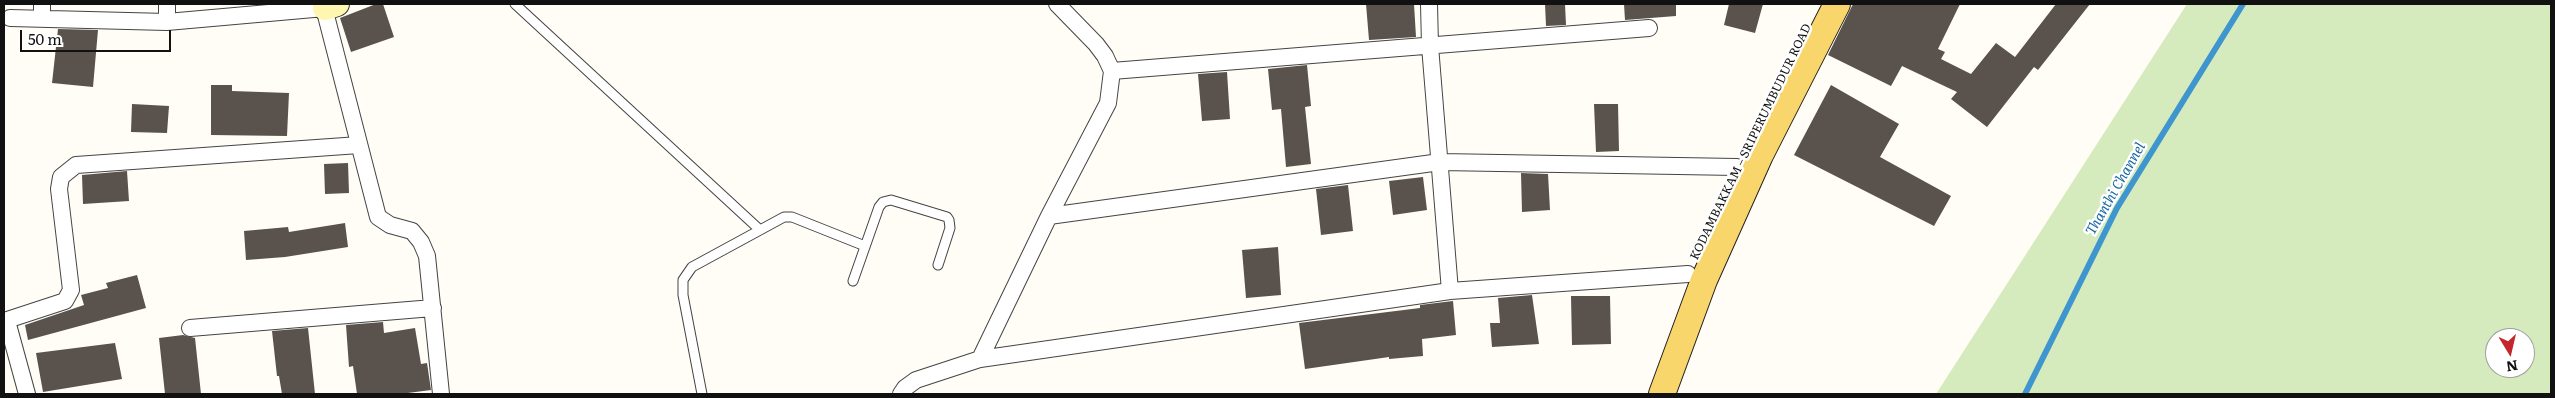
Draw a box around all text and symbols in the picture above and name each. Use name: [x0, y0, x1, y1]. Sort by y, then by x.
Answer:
scale bar: [22, 20, 174, 52]
street label: KODAMBAKKAM – SRIPERUMBUDUR ROAD: [1687, 22, 1815, 262]
text: 50 m: [28, 27, 62, 50]
water label: Thanthi Channel: [2083, 140, 2149, 238]
north arrow: [2485, 328, 2535, 378]
text: N: [2505, 356, 2520, 378]

